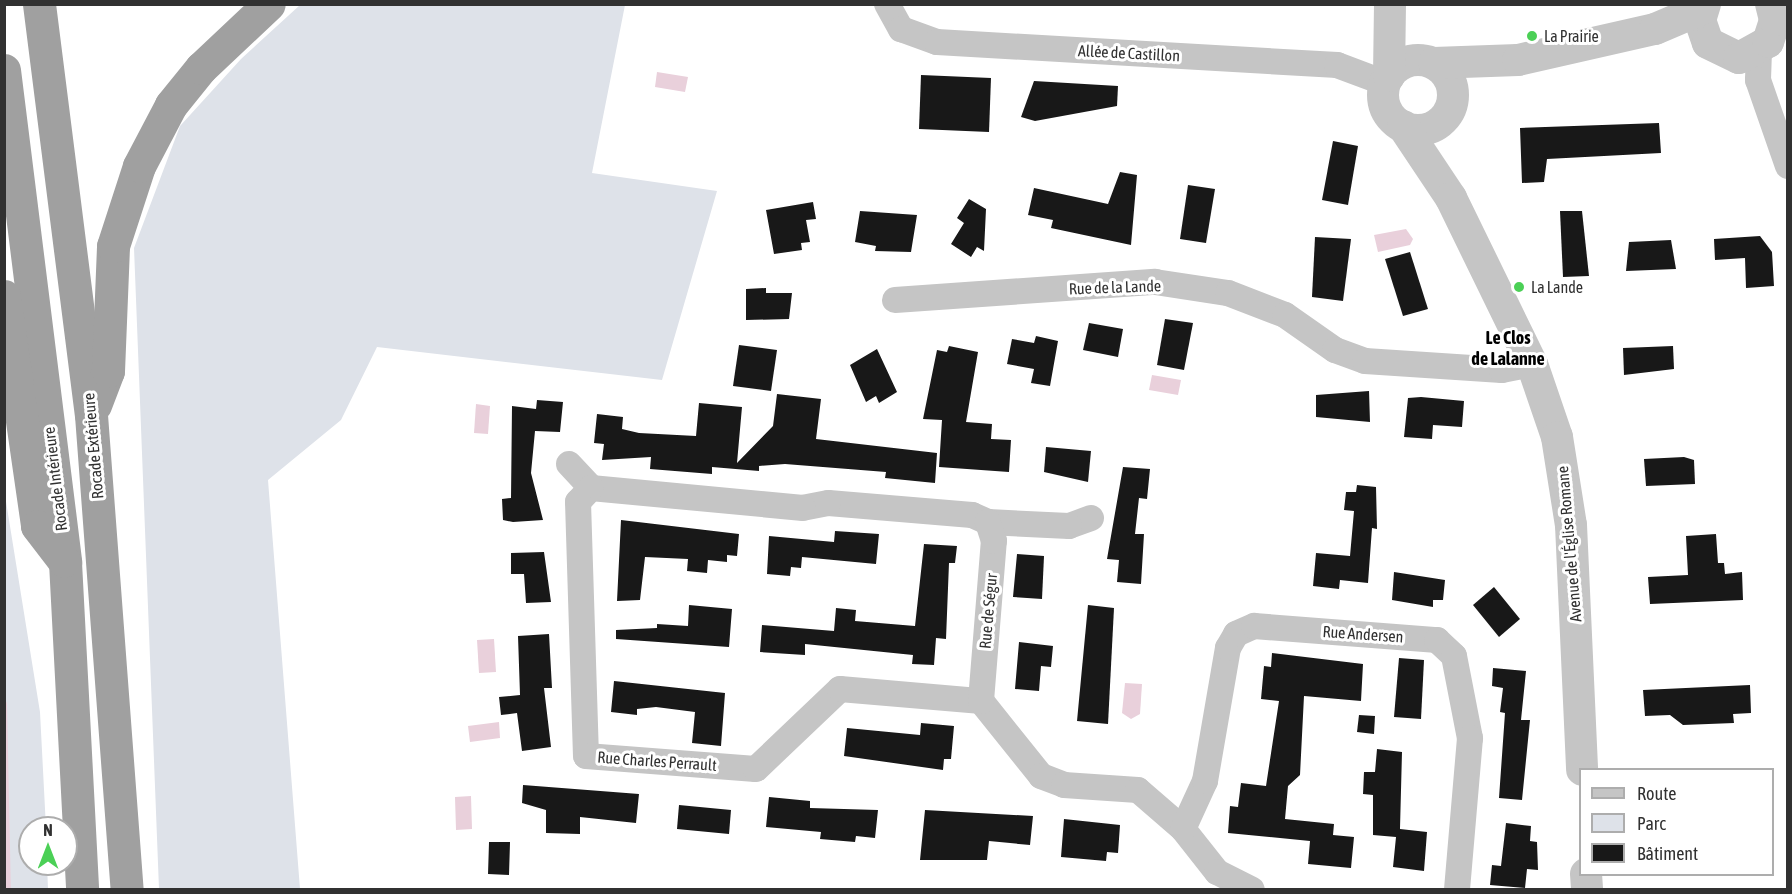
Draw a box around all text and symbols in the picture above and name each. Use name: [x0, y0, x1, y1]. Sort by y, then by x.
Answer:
place label: La Prairie: [1544, 26, 1599, 46]
marker: La Prairie: [1525, 29, 1539, 43]
street label: Allée de Castillon: [1078, 41, 1180, 65]
street label: Rue de la Lande: [1069, 276, 1161, 298]
place label: La Lande: [1531, 277, 1583, 297]
marker: La Lande: [1512, 280, 1526, 294]
district label: Le Clos de Lalanne: [1471, 328, 1545, 370]
street label: Rocade Extérieure: [79, 392, 107, 500]
street label: Rocade Intérieure: [39, 426, 71, 532]
street label: Avenue de l'Église Romane: [1553, 465, 1585, 623]
street label: Rue de Ségur: [975, 573, 1001, 649]
street label: Rue Andersen: [1322, 622, 1404, 646]
street label: Rue Charles Perrault: [597, 747, 717, 775]
legend: [1579, 768, 1774, 876]
text: Route: [1637, 783, 1676, 804]
text: Parc: [1637, 813, 1666, 834]
north arrow: [18, 816, 78, 876]
text: N: [43, 821, 53, 839]
text: Bâtiment: [1637, 843, 1698, 864]

